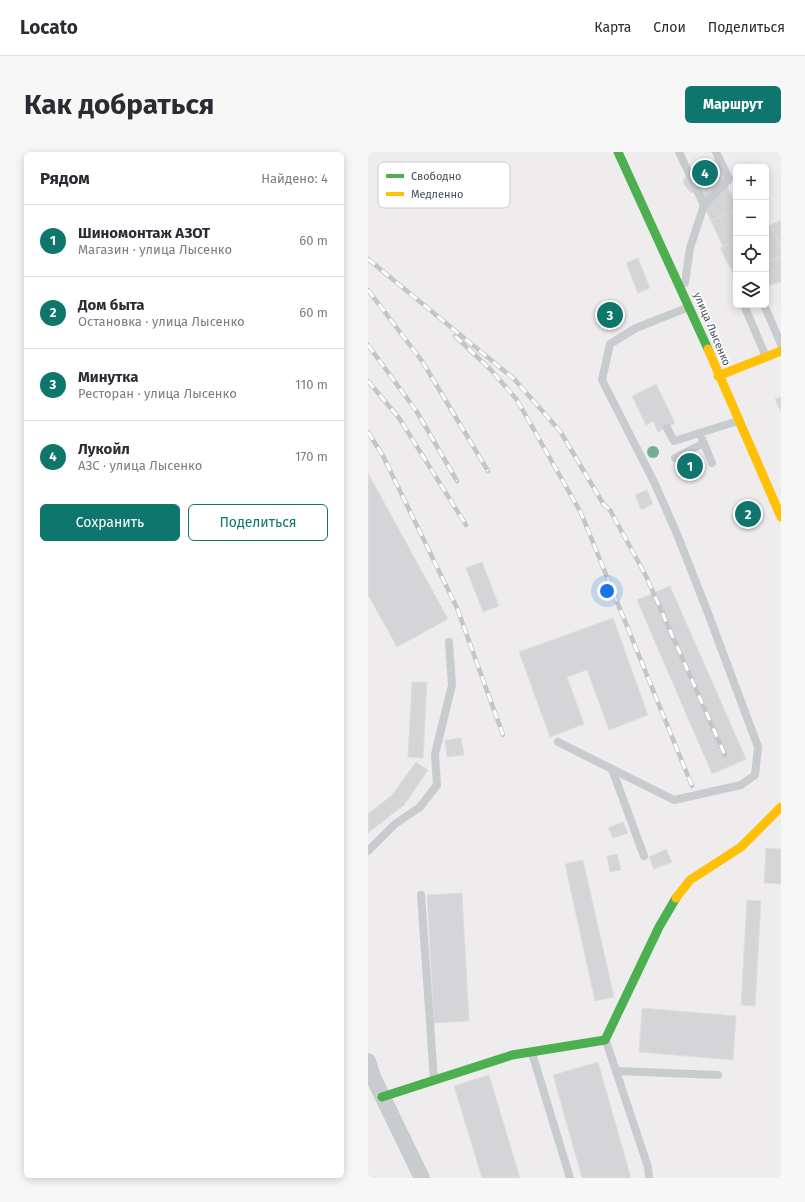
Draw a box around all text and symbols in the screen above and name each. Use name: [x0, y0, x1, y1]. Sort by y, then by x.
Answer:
text: Locato: [20, 16, 78, 39]
text: Карта: [594, 19, 631, 36]
text: Слои: [653, 19, 686, 36]
text: Поделиться: [708, 19, 785, 36]
button: Маршрут: [685, 86, 781, 123]
text: Как добраться: [24, 88, 214, 121]
pin: 4: [692, 158, 718, 188]
legend: [378, 162, 510, 208]
map controls: [733, 164, 769, 308]
button: +: [733, 164, 769, 200]
text: Рядом: [40, 168, 90, 189]
text: Свободно: [411, 170, 461, 183]
text: Найдено: 4: [261, 171, 328, 186]
text: Медленно: [411, 188, 463, 201]
button: −: [733, 200, 769, 236]
text: Шиномонтаж АЗОТ: [78, 224, 210, 242]
text: 1: [50, 233, 56, 248]
text: 60 m: [299, 233, 328, 248]
button: locate: [733, 236, 769, 272]
text: Магазин · улица Лысенко: [78, 242, 232, 257]
button: layers: [733, 272, 769, 308]
street label: улица Лысенко: [691, 290, 733, 368]
text: Дом быта: [78, 296, 145, 314]
pin: 3: [597, 300, 623, 330]
text: 2: [50, 305, 56, 320]
text: 60 m: [299, 305, 328, 320]
text: Остановка · улица Лысенко: [78, 314, 245, 329]
text: Минутка: [78, 368, 139, 386]
text: 3: [50, 377, 56, 392]
text: 110 m: [295, 377, 328, 392]
text: Ресторан · улица Лысенко: [78, 386, 237, 401]
text: Лукойл: [78, 440, 130, 458]
text: 4: [49, 449, 57, 464]
text: 170 m: [295, 449, 328, 464]
pin: 1: [677, 451, 703, 481]
text: АЗС · улица Лысенко: [78, 458, 202, 473]
pin: 2: [735, 499, 761, 529]
button: Сохранить: [40, 504, 180, 541]
button: Поделиться: [188, 504, 328, 541]
your location: [597, 581, 617, 601]

